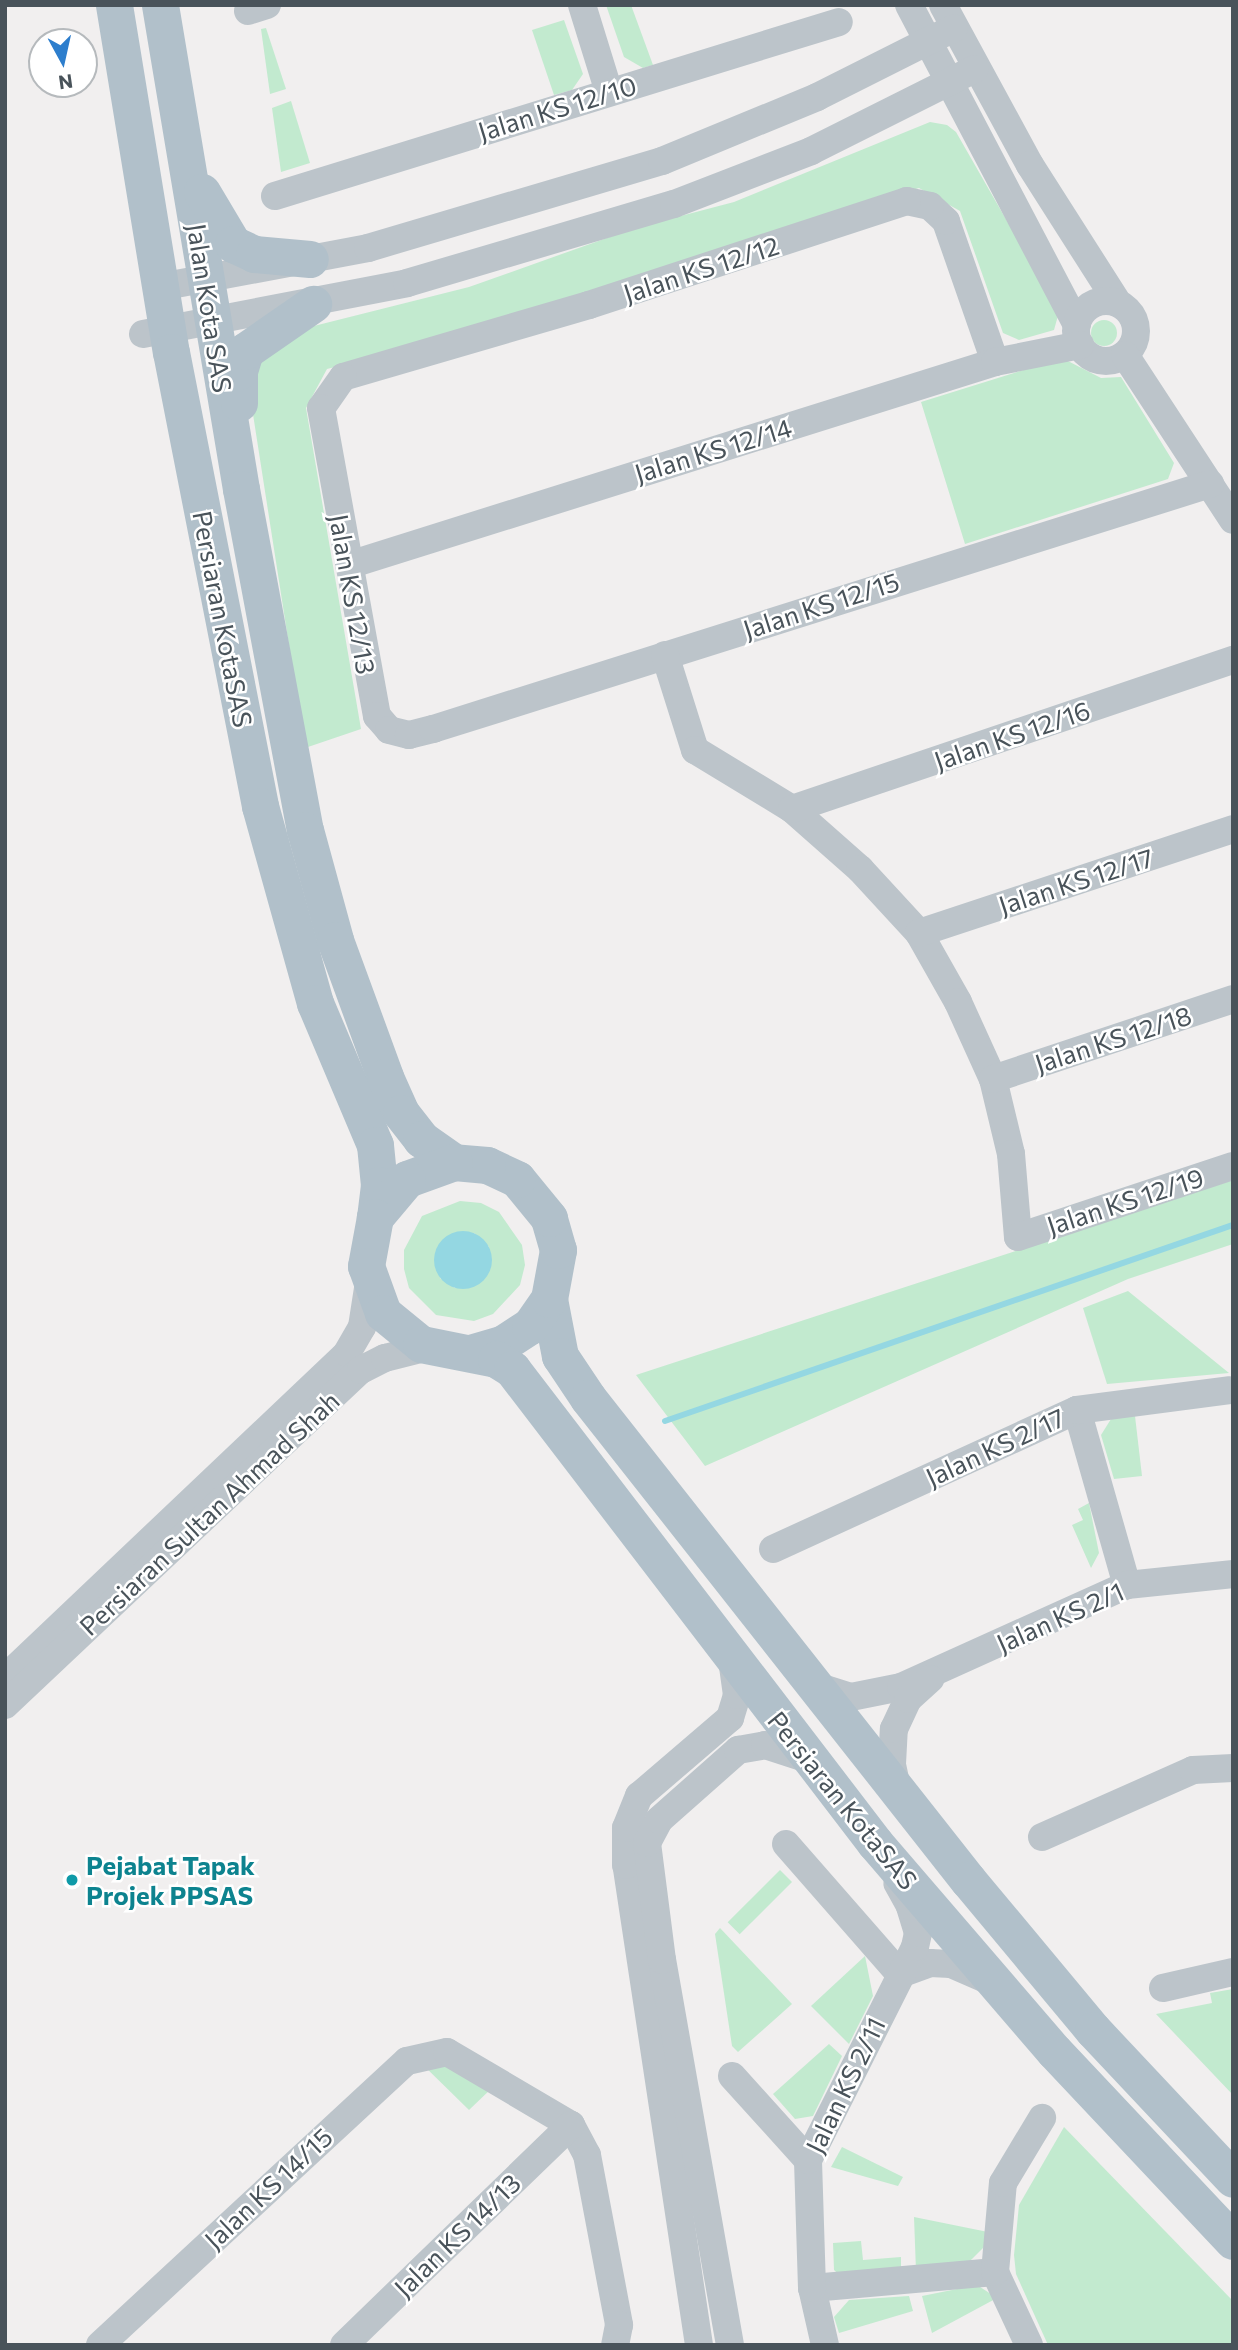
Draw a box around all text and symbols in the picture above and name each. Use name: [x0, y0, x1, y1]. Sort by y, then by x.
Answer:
north arrow: [28, 28, 98, 98]
street label: Jalan KS 12/10: [474, 69, 640, 147]
text: N: [57, 70, 74, 95]
street label: Jalan Kota SAS: [181, 221, 239, 395]
street label: Jalan KS 12/12: [619, 229, 783, 309]
street label: Jalan KS 12/14: [631, 411, 795, 489]
street label: Persiaran KotaSAS: [187, 508, 259, 730]
street label: Jalan KS 12/13: [324, 512, 382, 676]
street label: Jalan KS 12/15: [739, 565, 903, 645]
street label: Jalan KS 12/16: [930, 694, 1094, 776]
street label: Jalan KS 12/17: [995, 841, 1157, 921]
street label: Jalan KS 12/18: [1031, 999, 1195, 1079]
street label: Jalan KS 12/19: [1043, 1161, 1207, 1241]
street label: Persiaran Sultan Ahmad Shah: [73, 1384, 345, 1642]
street label: Jalan KS 2/17: [921, 1401, 1069, 1493]
street label: Jalan KS 2/1: [992, 1575, 1128, 1659]
street label: Persiaran KotaSAS: [762, 1705, 924, 1895]
place label: Pejabat Tapak Projek PPSAS: [86, 1849, 255, 1910]
marker: Pejabat Tapak Projek PPSAS: [64, 1872, 80, 1888]
street label: Jalan KS 2/11: [799, 2012, 891, 2158]
street label: Jalan KS 14/15: [198, 2121, 338, 2255]
street label: Jalan KS 14/13: [387, 2167, 527, 2303]

